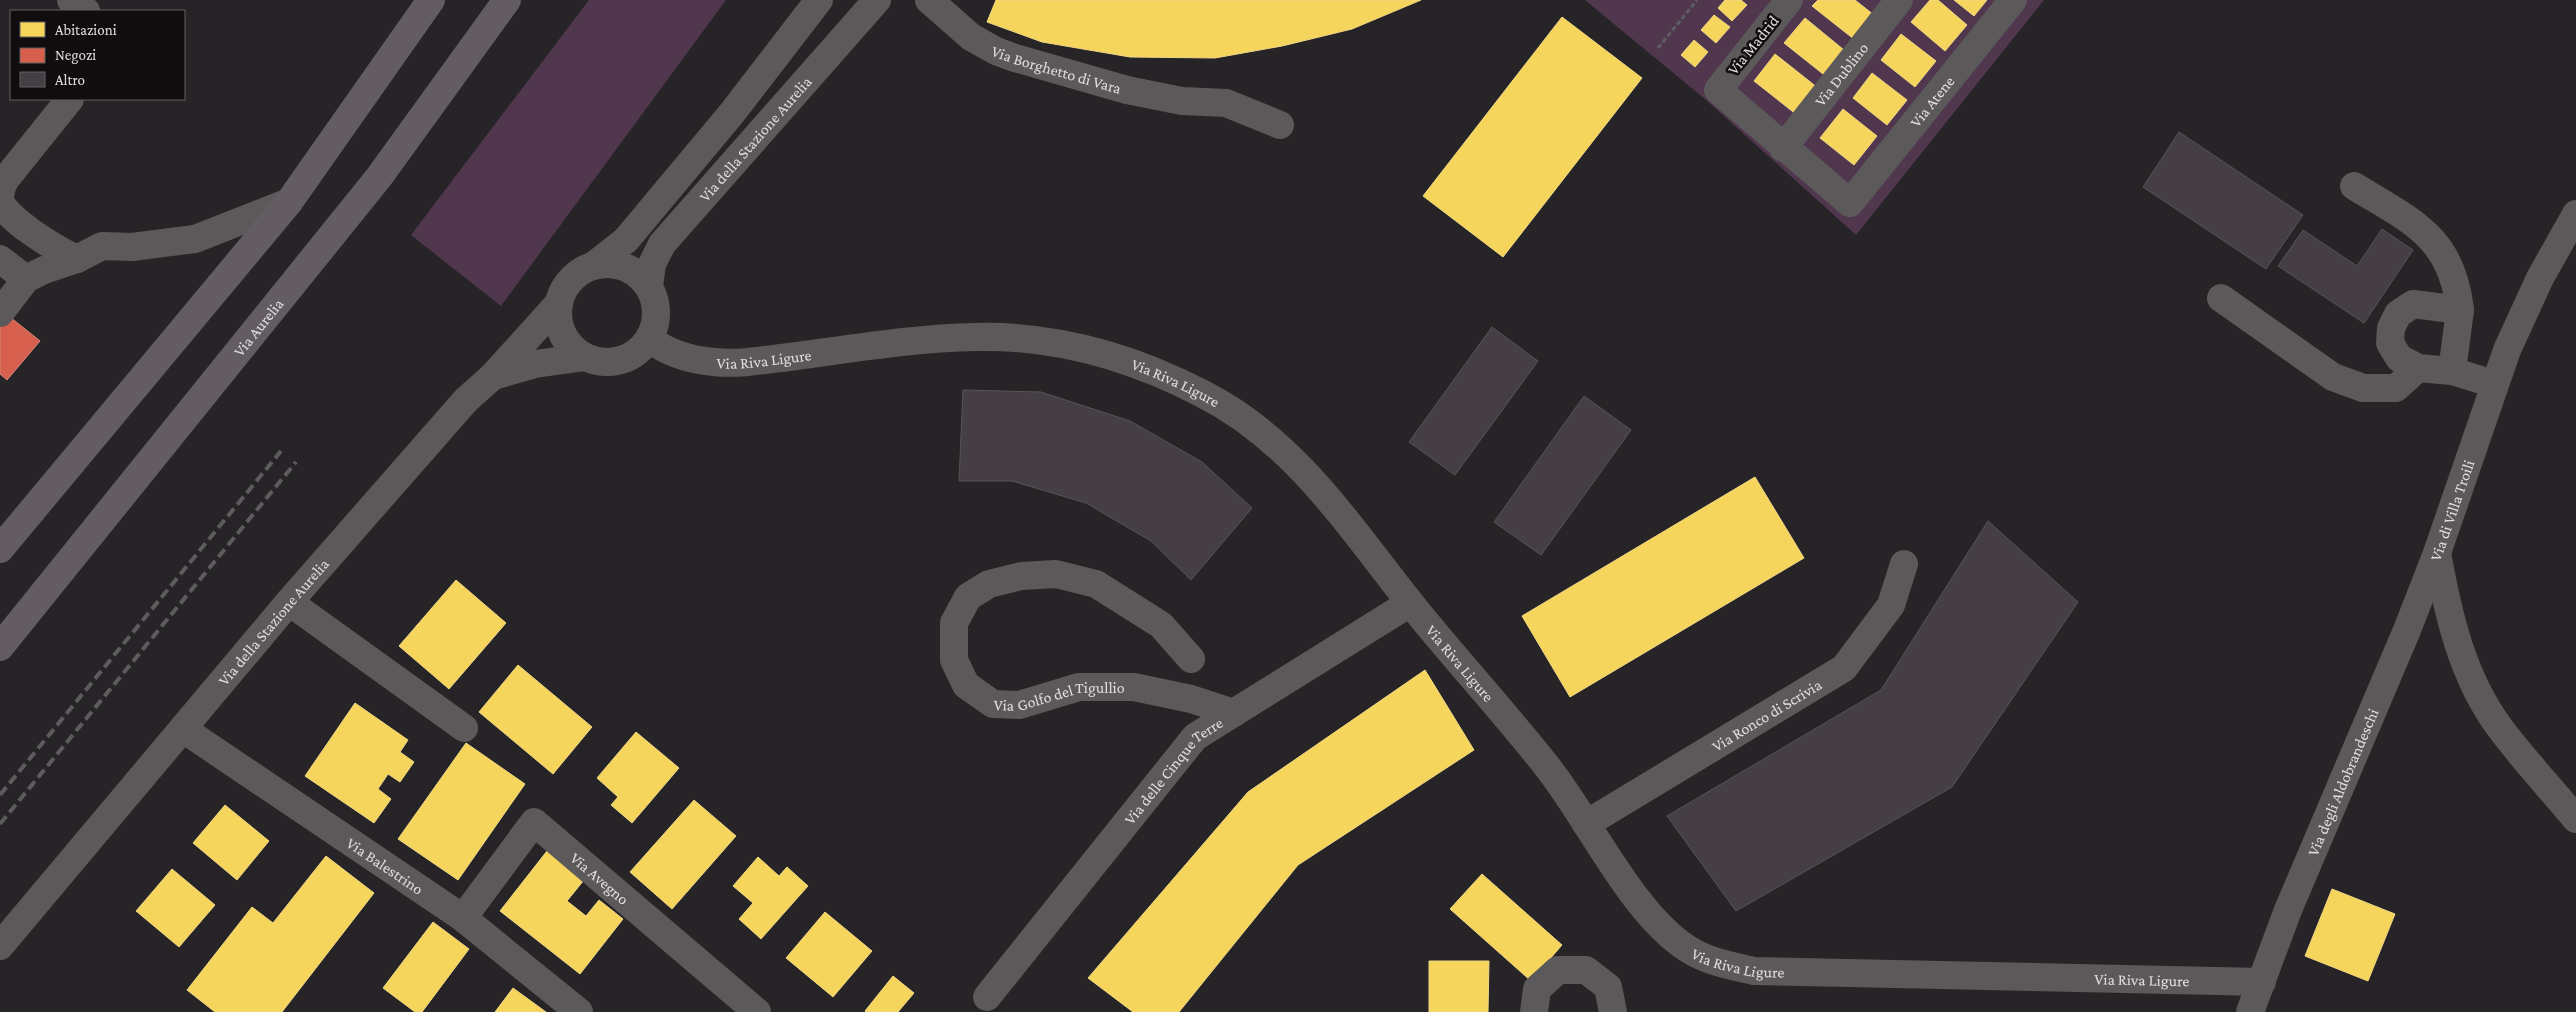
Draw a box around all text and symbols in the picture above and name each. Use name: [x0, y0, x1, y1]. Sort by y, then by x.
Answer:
legend: [10, 10, 185, 100]
street label: Via Madrid: [1724, 12, 1782, 78]
text: Abitazioni: [55, 22, 117, 38]
street label: Via Dublino: [1811, 39, 1871, 109]
street label: Via Borghetto di Vara: [989, 42, 1124, 97]
text: Negozi: [55, 47, 96, 64]
text: Altro: [55, 72, 85, 88]
street label: Via della Stazione Aurelia: [695, 72, 815, 205]
street label: Via Atene: [1906, 72, 1957, 130]
street label: Via Aurelia: [230, 294, 287, 359]
street label: Via Riva Ligure: [716, 346, 812, 371]
street label: Via Riva Ligure: [1129, 355, 1223, 410]
street label: Via di Villa Troili: [2426, 458, 2477, 563]
street label: Via della Stazione Aurelia: [214, 554, 332, 688]
street label: Via Riva Ligure: [1423, 621, 1498, 705]
street label: Via Ronco di Scrivia: [1709, 675, 1825, 754]
street label: Via Golfo del Tigullio: [993, 679, 1125, 714]
street label: Via degli Aldobrandeschi: [2304, 706, 2381, 858]
street label: Via delle Cinque Terre: [1120, 714, 1226, 827]
street label: Via Balestrino: [344, 834, 427, 897]
street label: Via Avegno: [567, 849, 632, 908]
street label: Via Riva Ligure: [1689, 944, 1785, 981]
street label: Via Riva Ligure: [2094, 970, 2190, 989]

